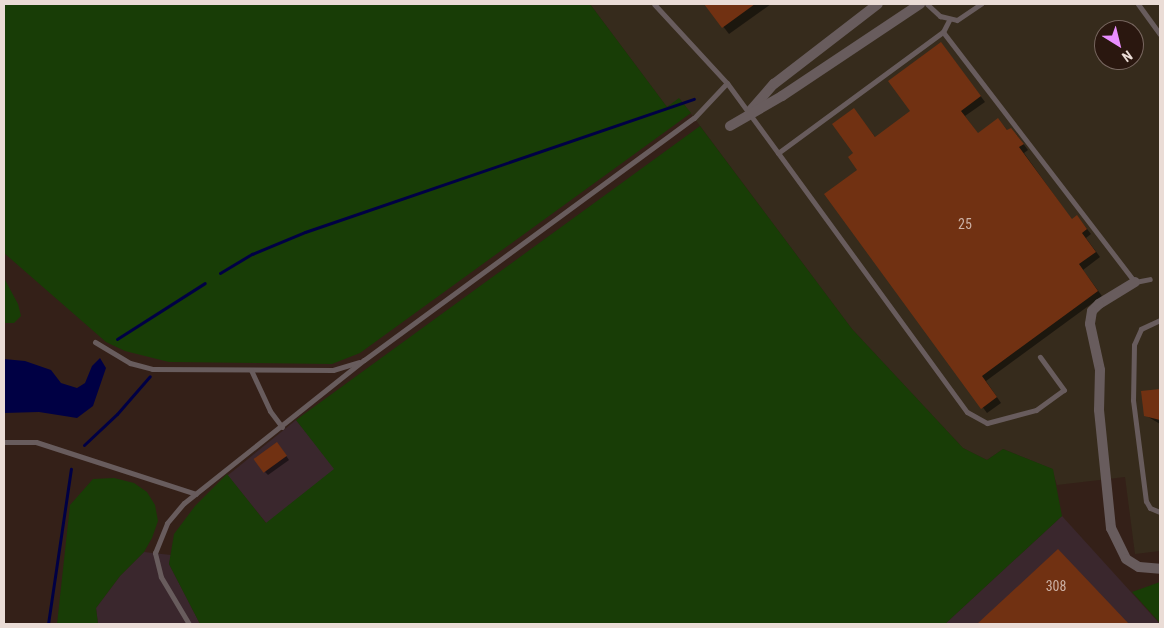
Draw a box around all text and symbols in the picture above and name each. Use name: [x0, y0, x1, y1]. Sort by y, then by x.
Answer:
north arrow: [1094, 20, 1144, 70]
text: N: [1119, 47, 1135, 65]
house number: 25: [958, 216, 972, 232]
house number: 308: [1046, 578, 1066, 594]

